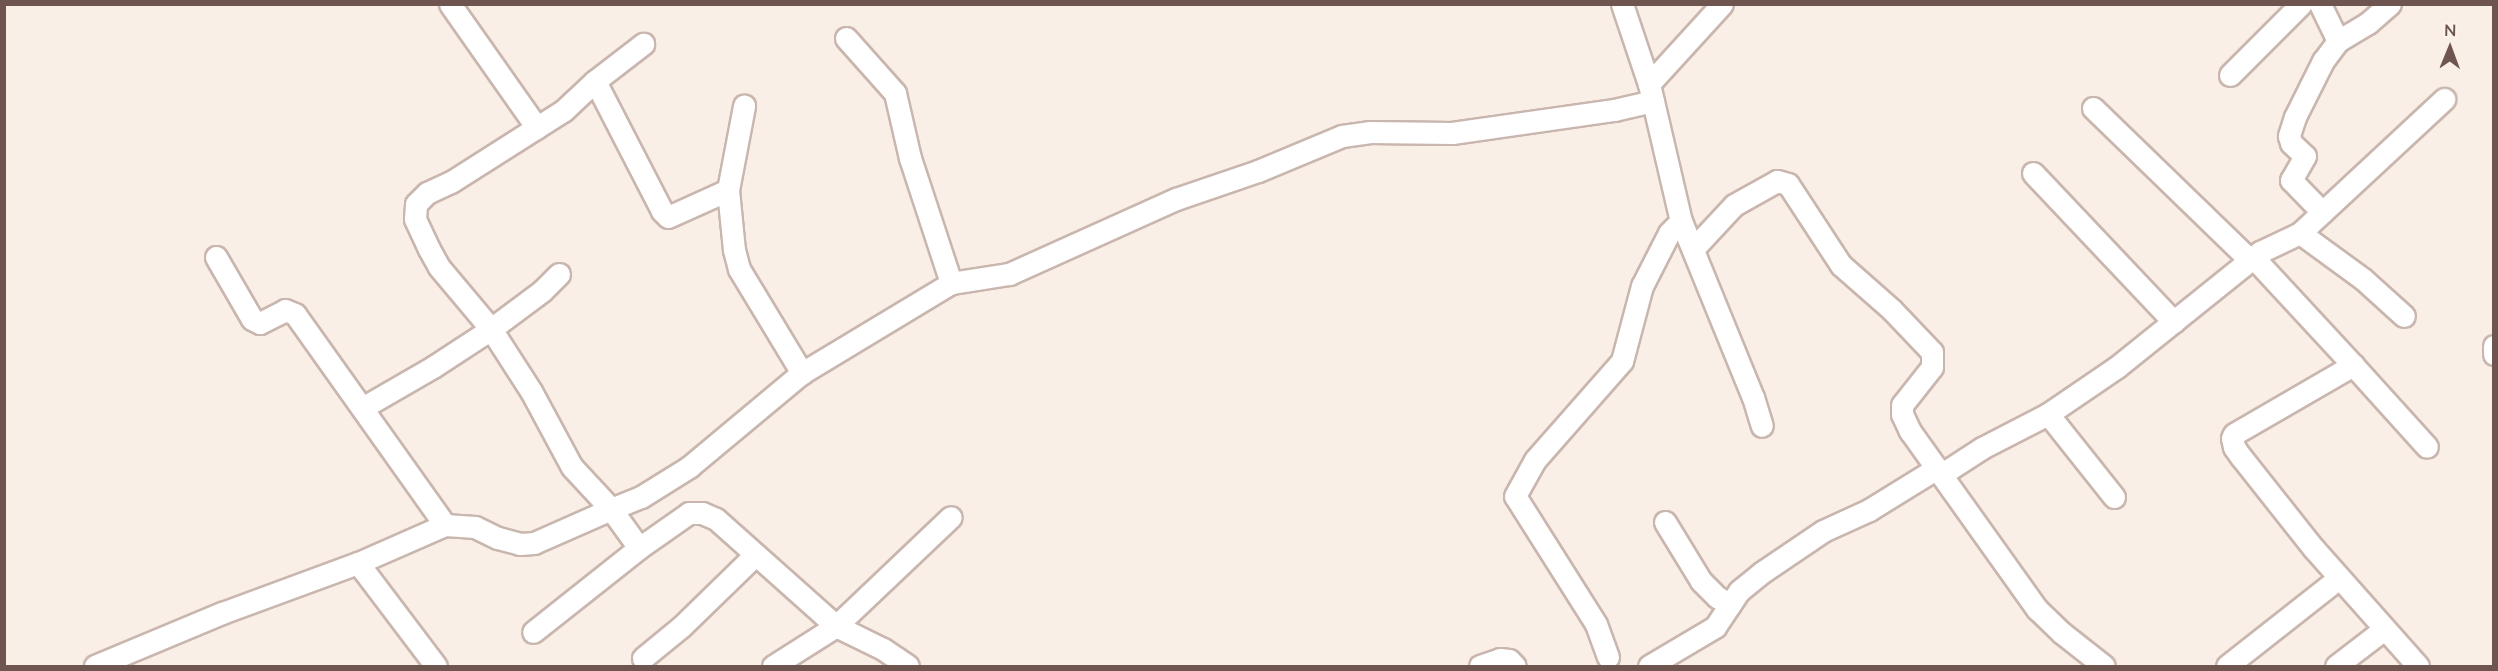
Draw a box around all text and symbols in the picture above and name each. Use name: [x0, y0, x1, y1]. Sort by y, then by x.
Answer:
north arrow: [2420, 18, 2480, 78]
text: N: [2444, 20, 2457, 39]

